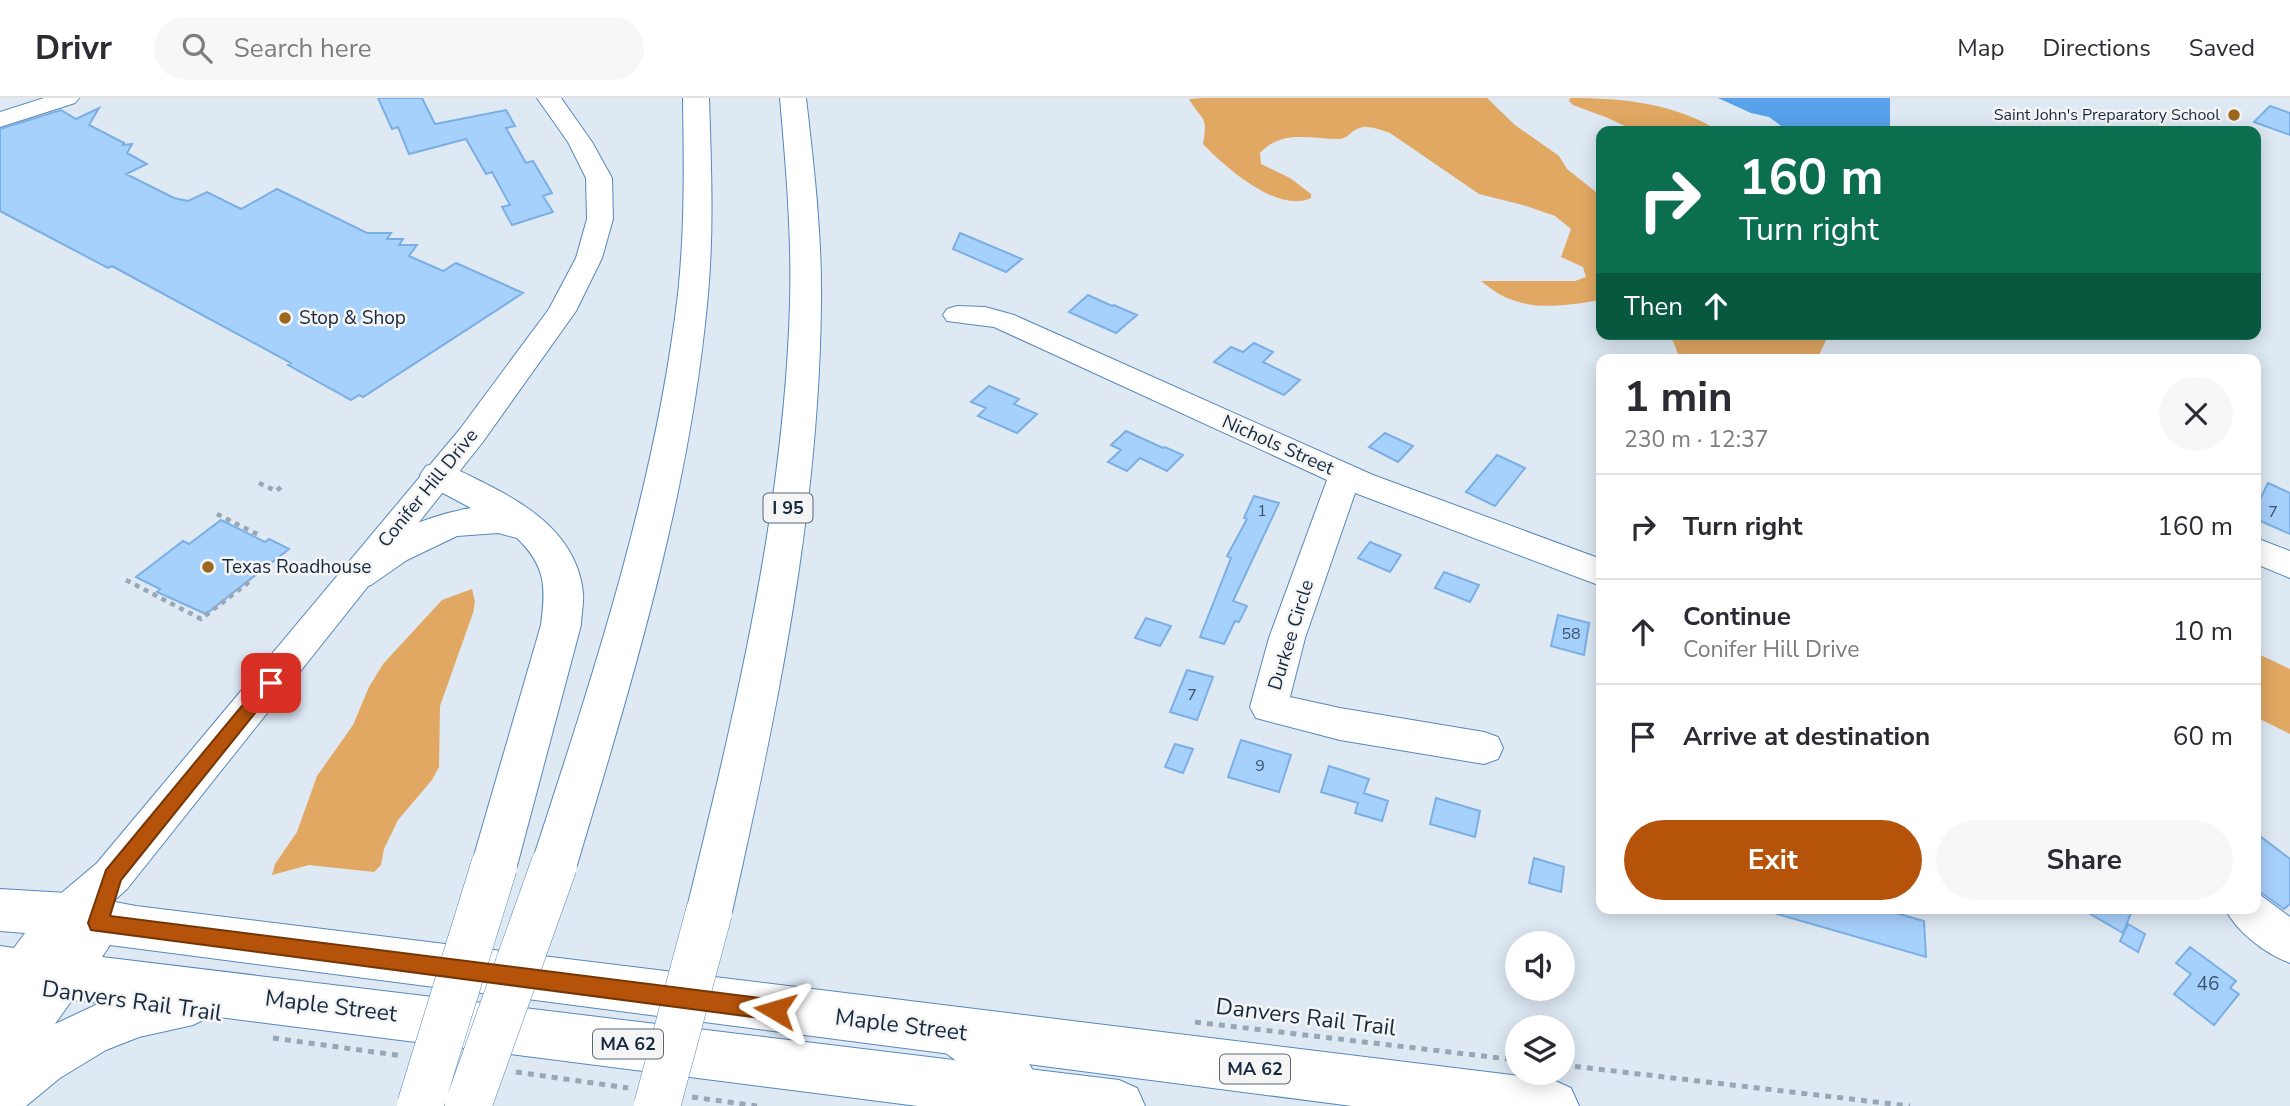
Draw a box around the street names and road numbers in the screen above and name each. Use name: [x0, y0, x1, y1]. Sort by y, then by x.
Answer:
street label: Nichols Street: [1218, 409, 1338, 481]
street label: Conifer Hill Drive: [372, 423, 484, 553]
road number: I 95: [764, 494, 812, 522]
street label: Durkee Circle: [1262, 577, 1320, 693]
street label: Danvers Rail Trail: [40, 973, 224, 1029]
street label: Maple Street: [263, 983, 400, 1030]
street label: Danvers Rail Trail: [1214, 991, 1398, 1043]
street label: Maple Street: [833, 1002, 970, 1049]
road number: MA 62: [593, 1029, 663, 1058]
road number: MA 62: [1220, 1054, 1290, 1084]

